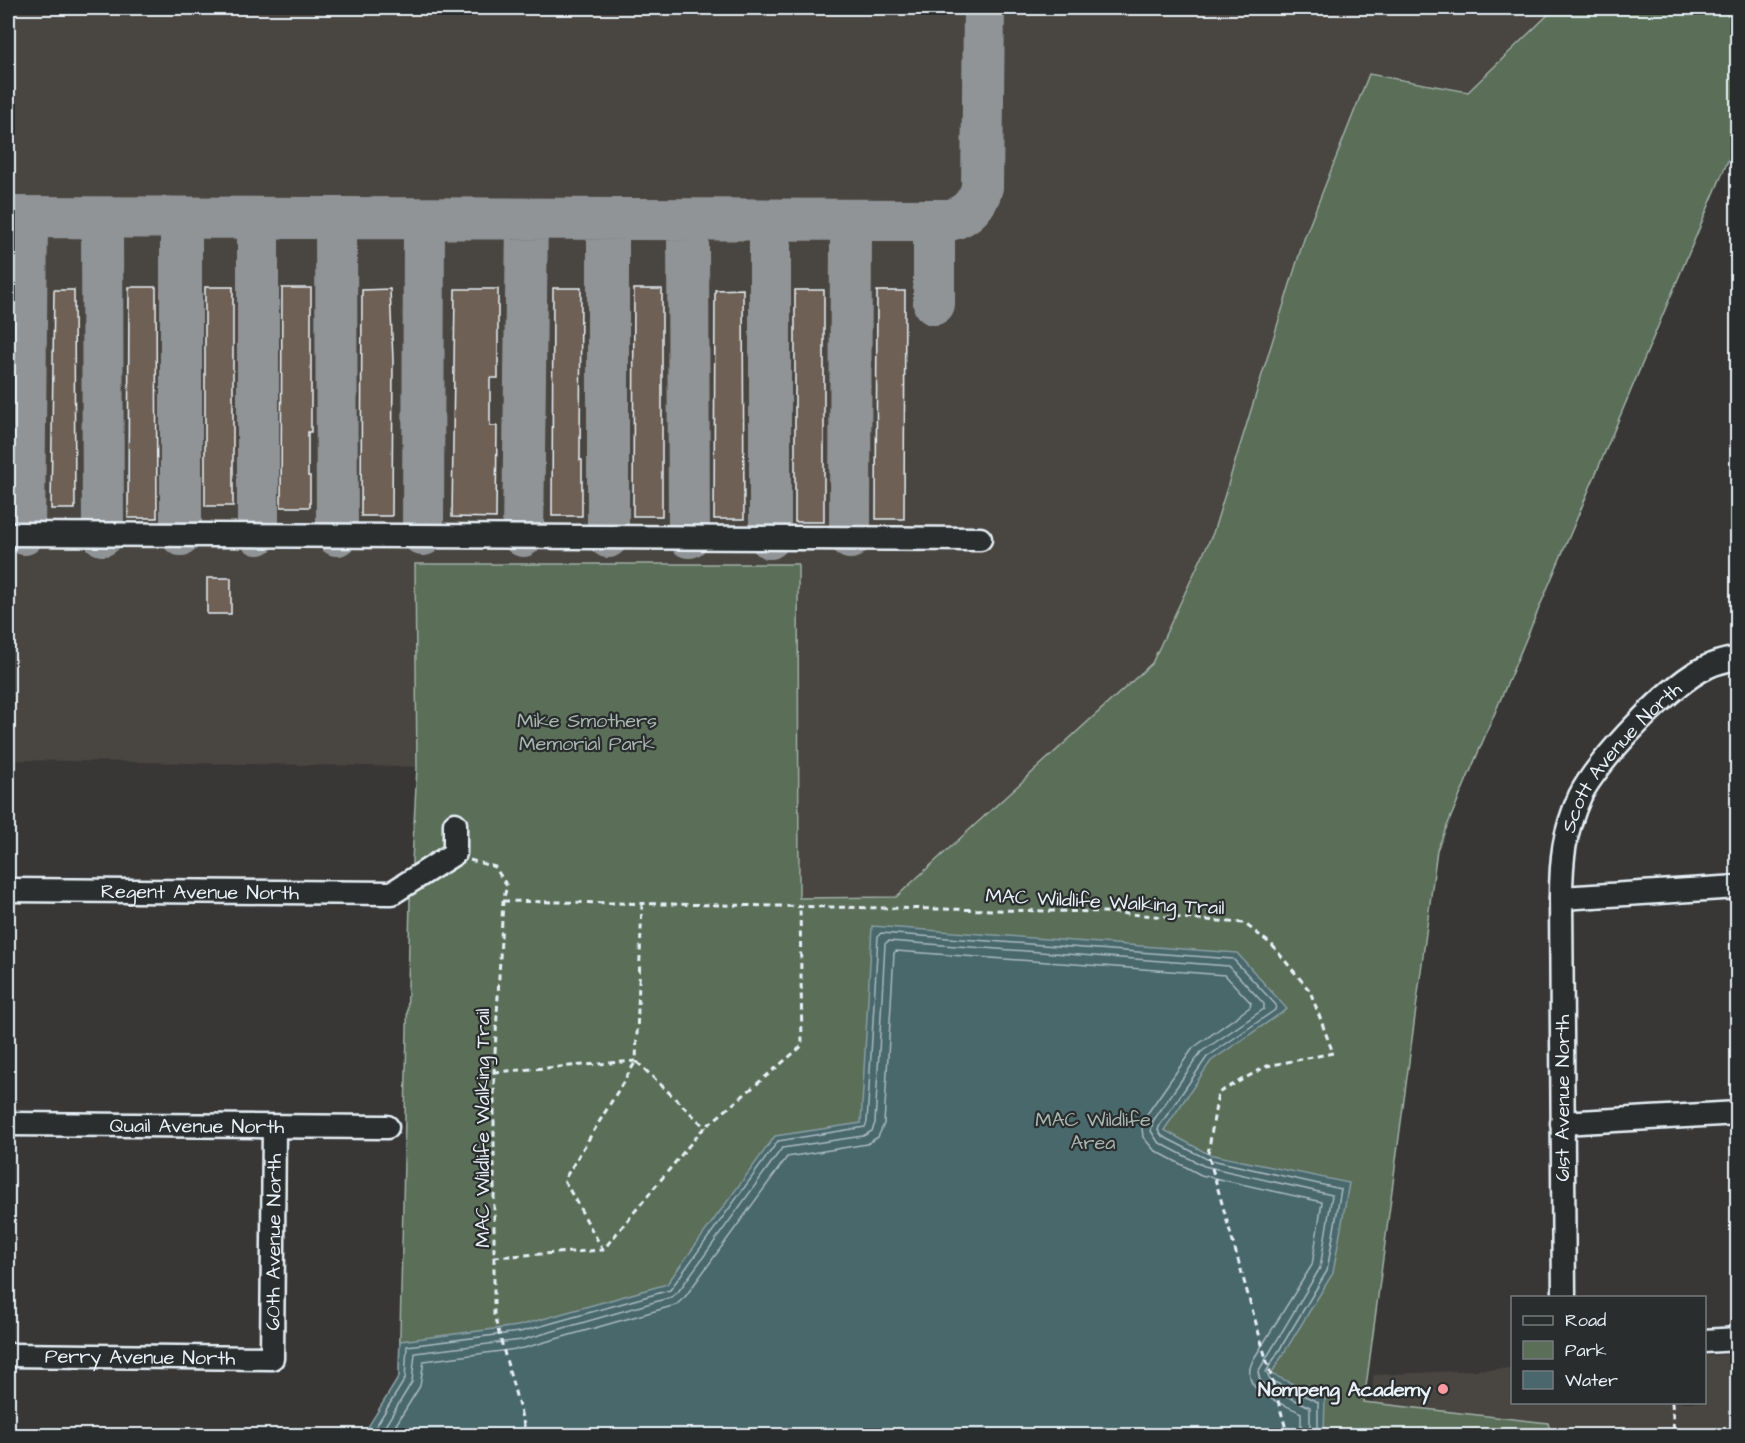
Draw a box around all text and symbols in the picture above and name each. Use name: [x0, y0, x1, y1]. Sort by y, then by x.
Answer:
street label: Scott Avenue North: [1555, 675, 1688, 836]
park label: Mike Smothers Memorial Park: [517, 707, 657, 758]
street label: Regent Avenue North: [101, 878, 299, 907]
street label: MAC Wildlife Walking Trail: [985, 882, 1225, 923]
street label: MAC Wildlife Walking Trail: [469, 1008, 498, 1248]
street label: 61st Avenue North: [1549, 1014, 1577, 1182]
park label: MAC Wildlife Area: [1035, 1106, 1151, 1157]
street label: Quail Avenue North: [110, 1112, 285, 1141]
street label: 60th Avenue North: [259, 1153, 289, 1331]
legend: [1511, 1296, 1706, 1404]
text: Road: [1565, 1308, 1606, 1333]
text: Park: [1565, 1338, 1607, 1363]
street label: Perry Avenue North: [45, 1342, 236, 1373]
text: Water: [1565, 1368, 1618, 1393]
place label: Nompeng Academy: [1258, 1376, 1431, 1405]
marker: Nompeng Academy: [1436, 1382, 1450, 1396]

